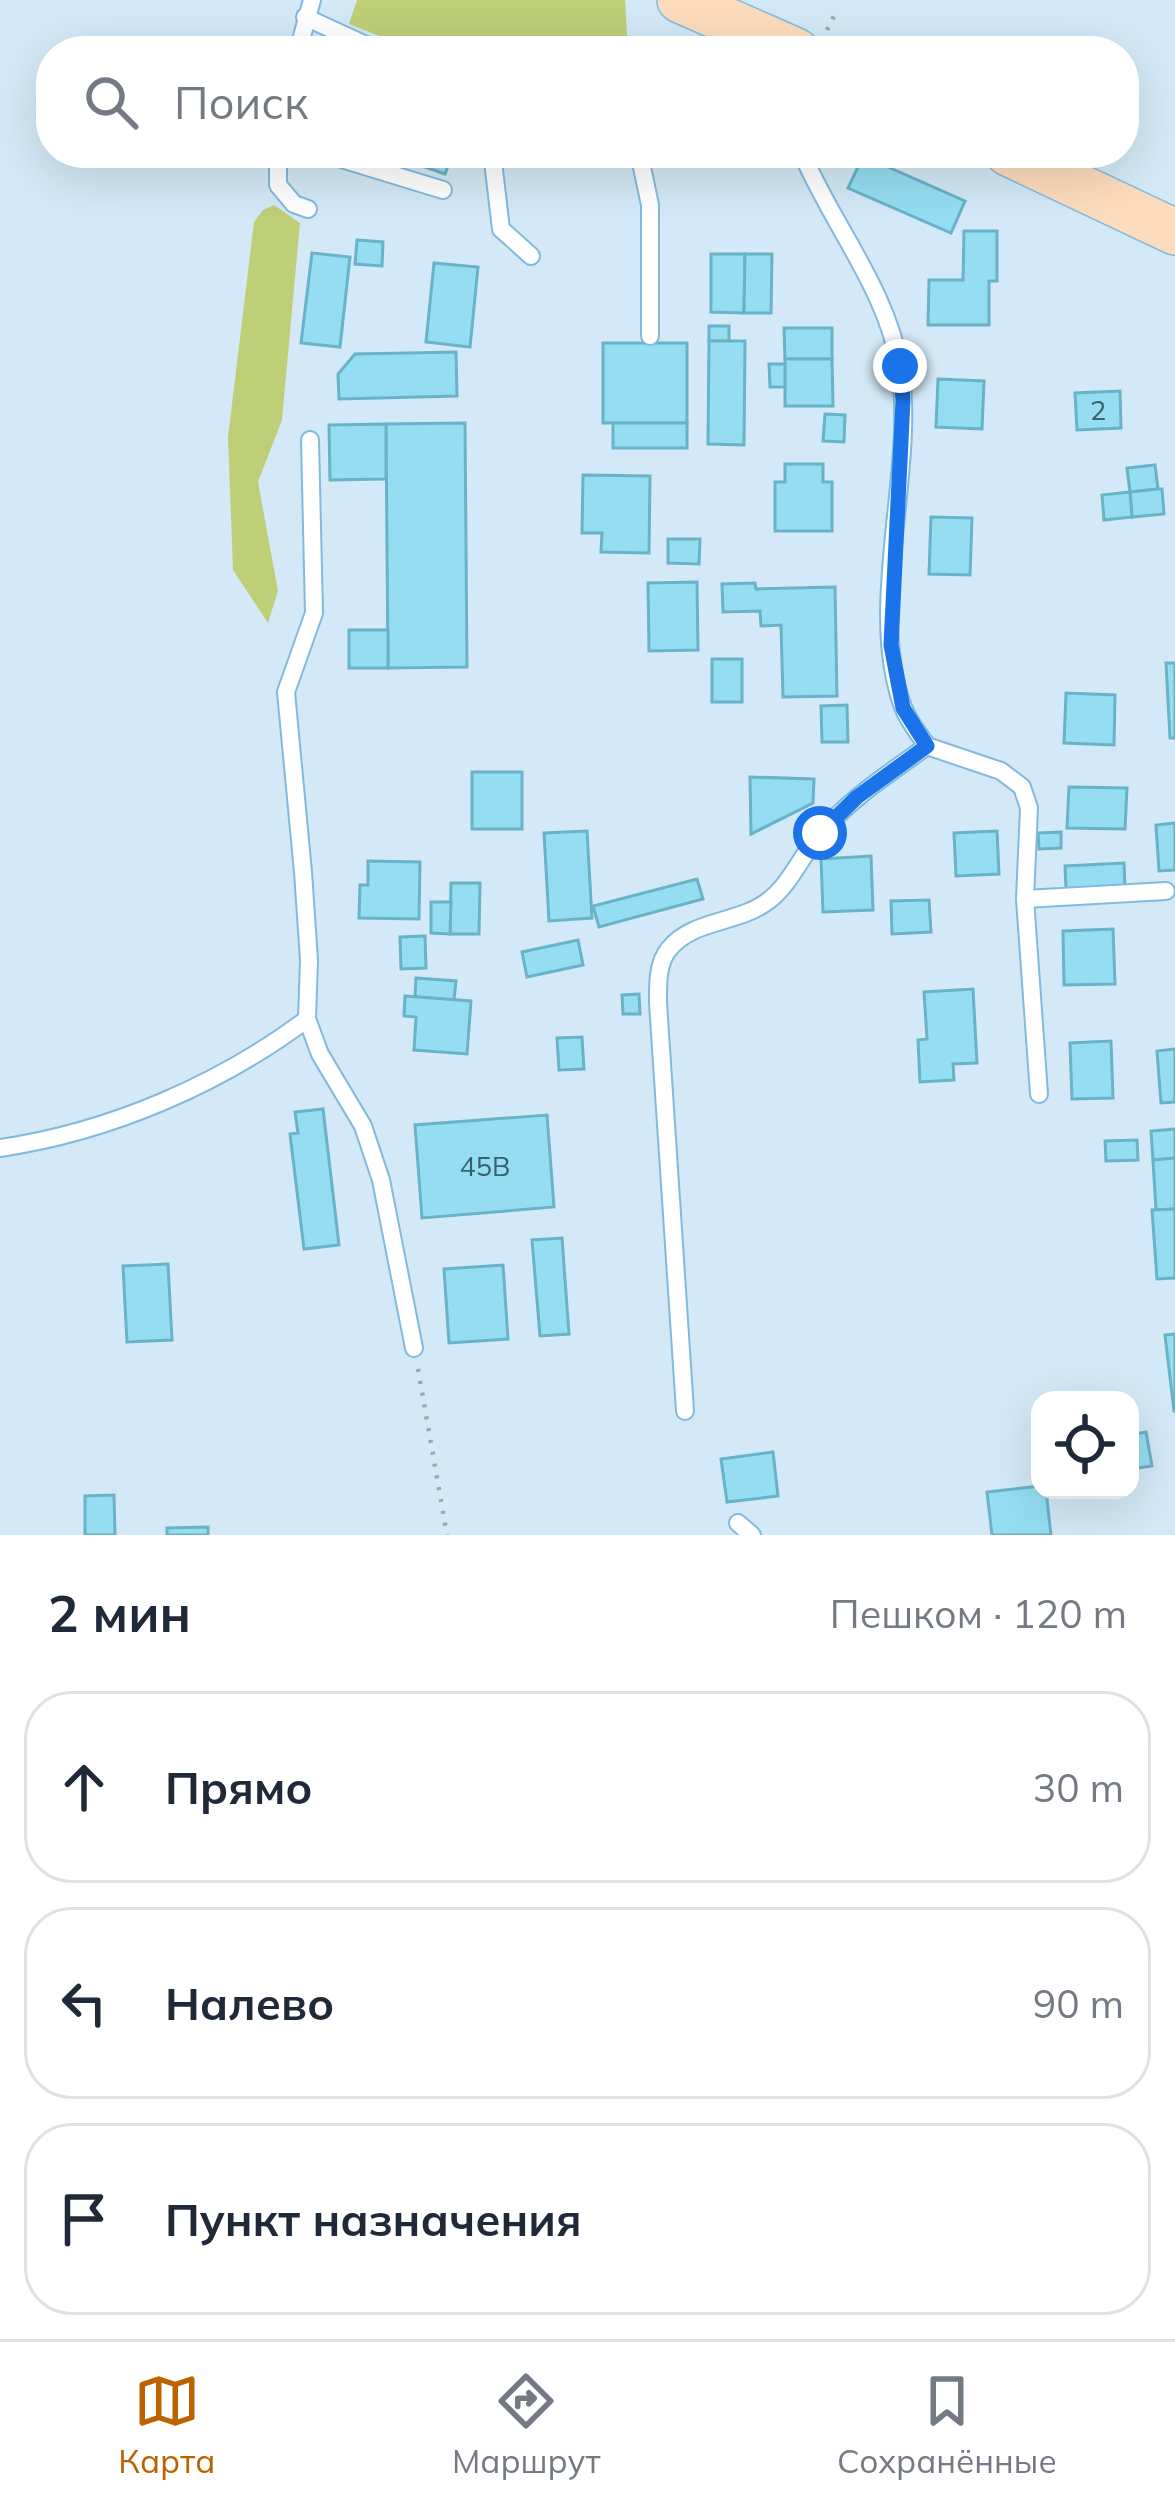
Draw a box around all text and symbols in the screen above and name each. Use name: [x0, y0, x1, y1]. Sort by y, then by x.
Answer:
search box: [36, 36, 1139, 168]
icon: search: [78, 69, 144, 135]
text: Поиск: [174, 74, 308, 130]
route end: [873, 339, 927, 393]
house number: 2: [1090, 393, 1106, 427]
route start: [793, 806, 847, 860]
house number: 45В: [460, 1149, 510, 1183]
map controls: [1031, 1391, 1139, 1499]
button: locate: [1031, 1391, 1139, 1499]
text: 2 мин: [48, 1581, 191, 1645]
text: Пешком · 120 m: [830, 1589, 1127, 1638]
icon: ahead: [51, 1754, 117, 1820]
text: Прямо: [165, 1759, 313, 1815]
text: 30 m: [1033, 1763, 1124, 1812]
icon: left: [51, 1970, 117, 2036]
text: Налево: [165, 1975, 334, 2031]
text: 90 m: [1033, 1979, 1124, 2028]
icon: arrive: [51, 2186, 117, 2252]
text: Пункт назначения: [165, 2191, 582, 2247]
tab: Карта: [118, 2368, 215, 2481]
tab: Маршрут: [452, 2368, 600, 2481]
tab: Сохранённые: [837, 2368, 1057, 2481]

